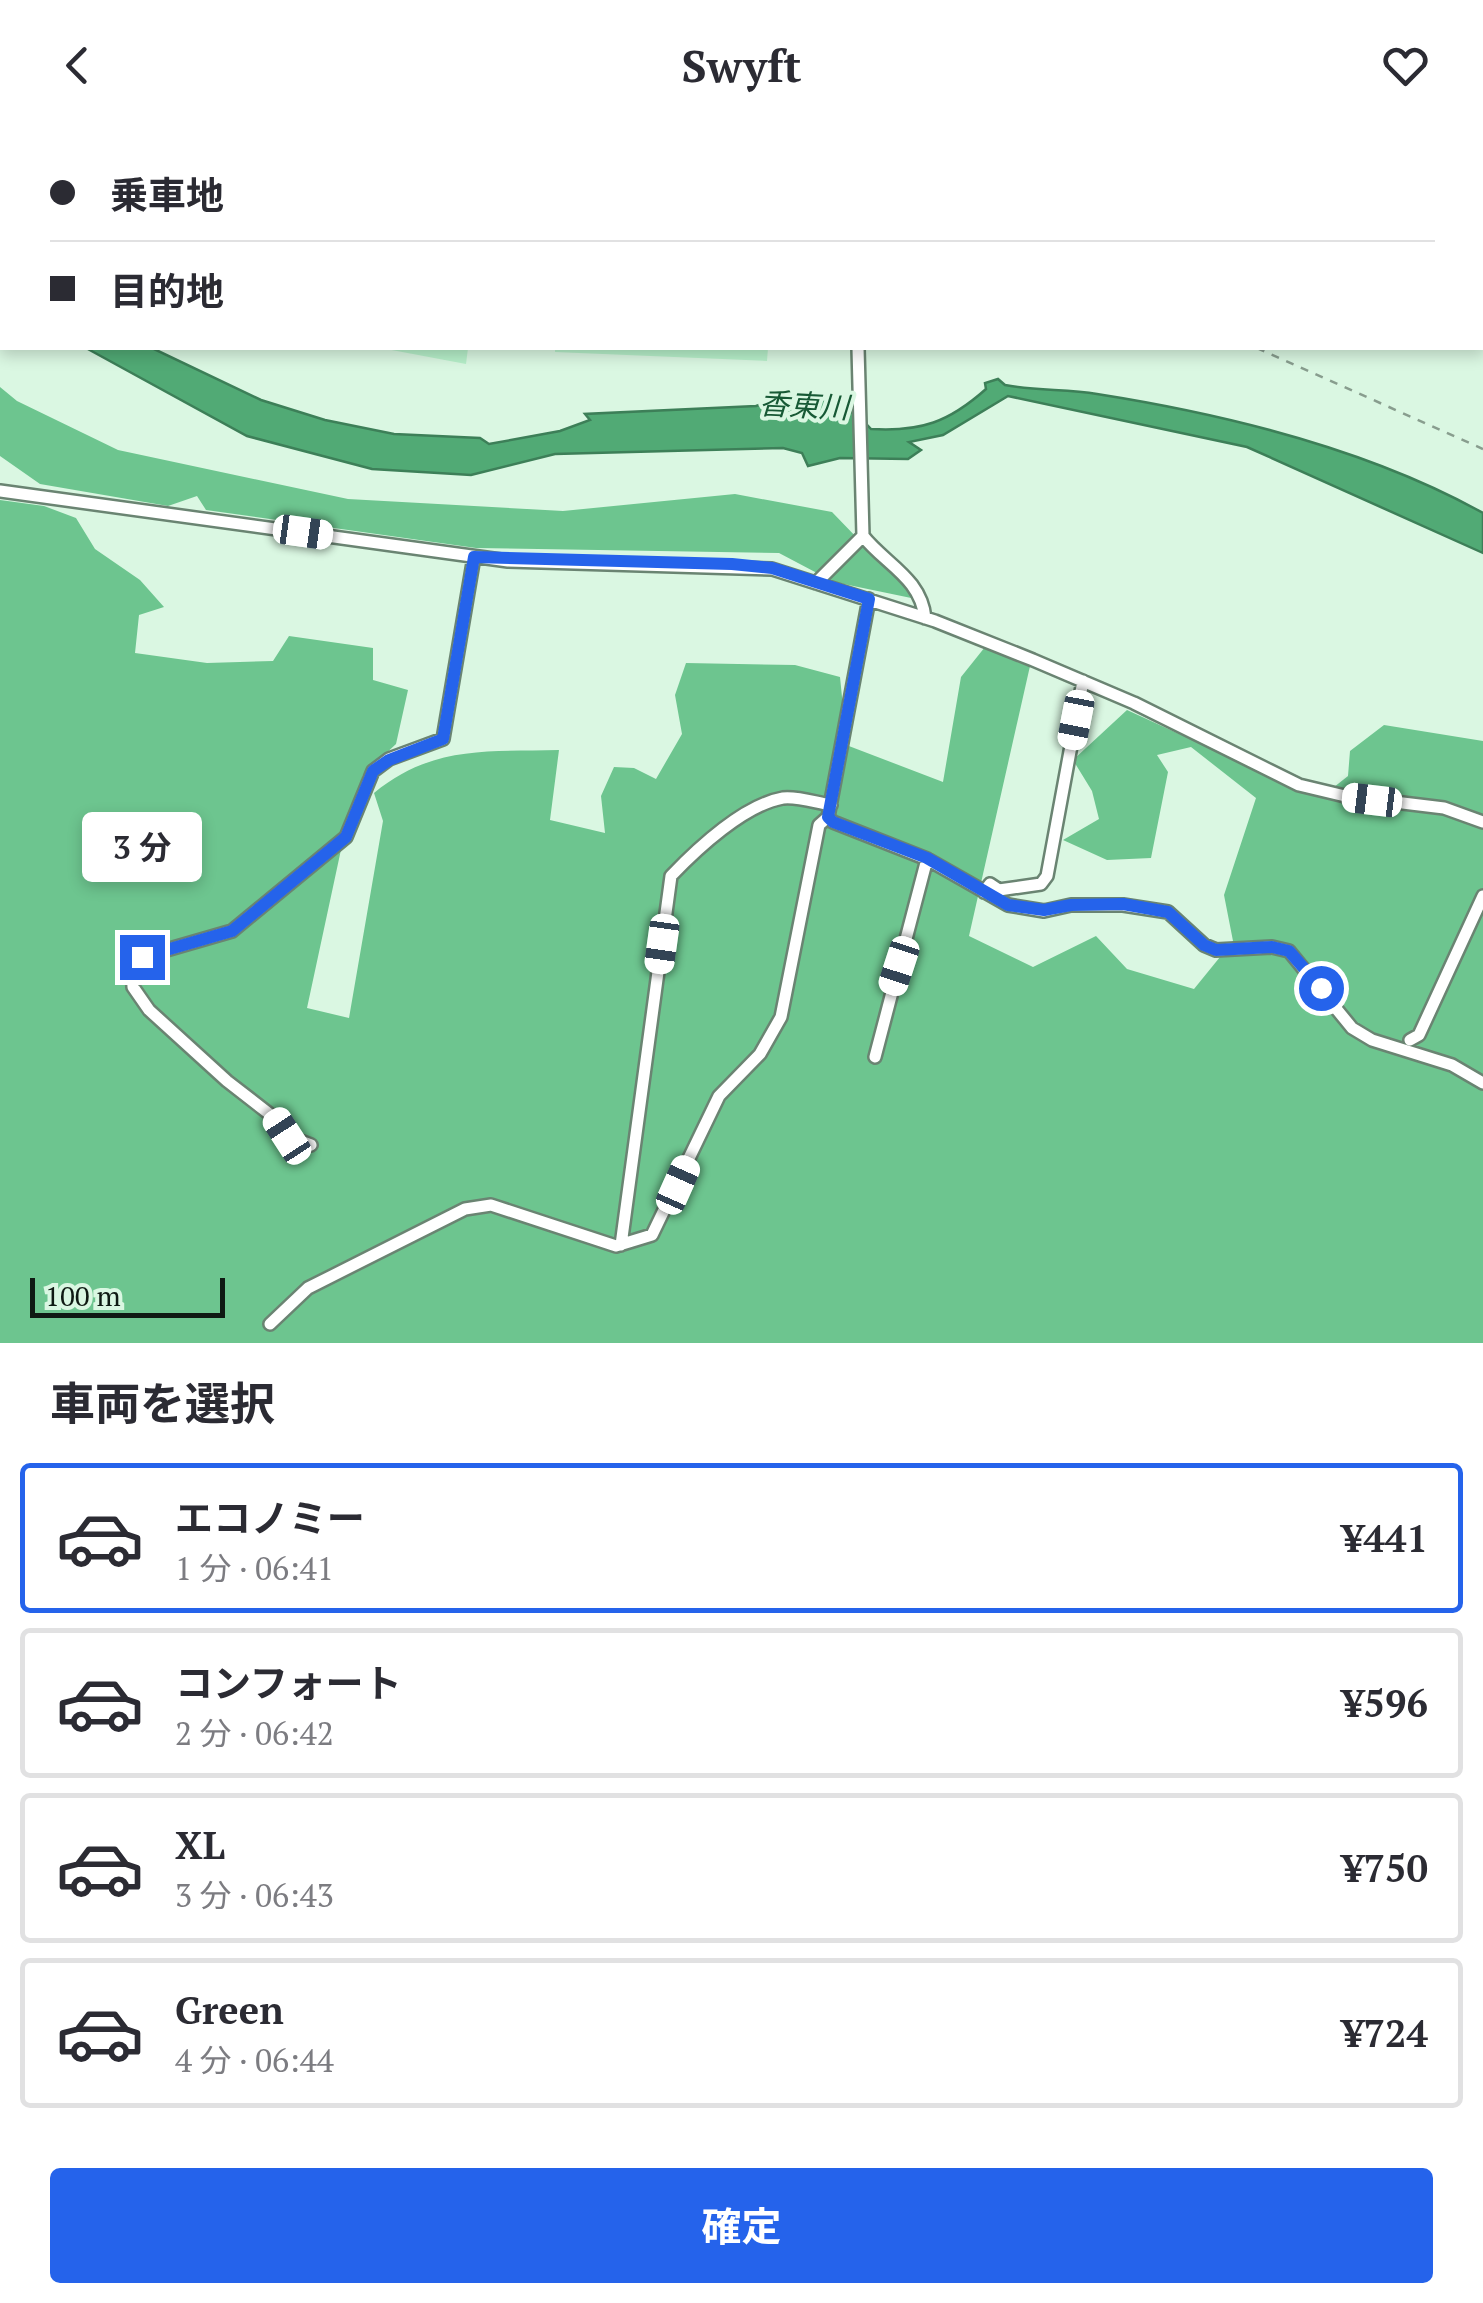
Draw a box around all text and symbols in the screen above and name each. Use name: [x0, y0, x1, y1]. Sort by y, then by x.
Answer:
text: Swyft: [682, 35, 801, 95]
icon: back: [50, 38, 105, 93]
icon: heart: [1378, 38, 1433, 93]
text: 乗車地: [110, 170, 224, 220]
text: 目的地: [110, 266, 224, 316]
water label: 香東川: [758, 383, 853, 427]
car: [271, 513, 335, 551]
car: [1056, 688, 1096, 752]
car: [1340, 781, 1404, 819]
callout: 3 分: [82, 812, 202, 882]
text: 3 分: [113, 826, 171, 868]
car: [643, 912, 681, 976]
car: [875, 933, 923, 999]
route end: [120, 935, 165, 980]
route start: [1299, 966, 1344, 1011]
car: [258, 1103, 316, 1169]
car: [652, 1151, 704, 1219]
scale bar: [30, 1273, 225, 1318]
text: 100 m: [45, 1277, 121, 1314]
text: 車両を選択: [50, 1373, 275, 1433]
icon: car: [55, 1493, 145, 1583]
text: エコノミー: [175, 1493, 365, 1543]
text: ¥441: [1342, 1513, 1428, 1563]
text: 1 分 · 06:41: [175, 1547, 334, 1589]
icon: car: [55, 1658, 145, 1748]
text: コンフォート: [175, 1658, 402, 1708]
text: ¥596: [1342, 1678, 1428, 1728]
text: 2 分 · 06:42: [175, 1712, 334, 1754]
text: XL: [175, 1820, 225, 1870]
icon: car: [55, 1823, 145, 1913]
text: ¥750: [1342, 1843, 1428, 1893]
text: 3 分 · 06:43: [175, 1874, 334, 1916]
text: Green: [175, 1985, 284, 2035]
icon: car: [55, 1988, 145, 2078]
text: ¥724: [1342, 2008, 1428, 2058]
text: 4 分 · 06:44: [175, 2039, 334, 2081]
button: 確定: [50, 2168, 1433, 2283]

